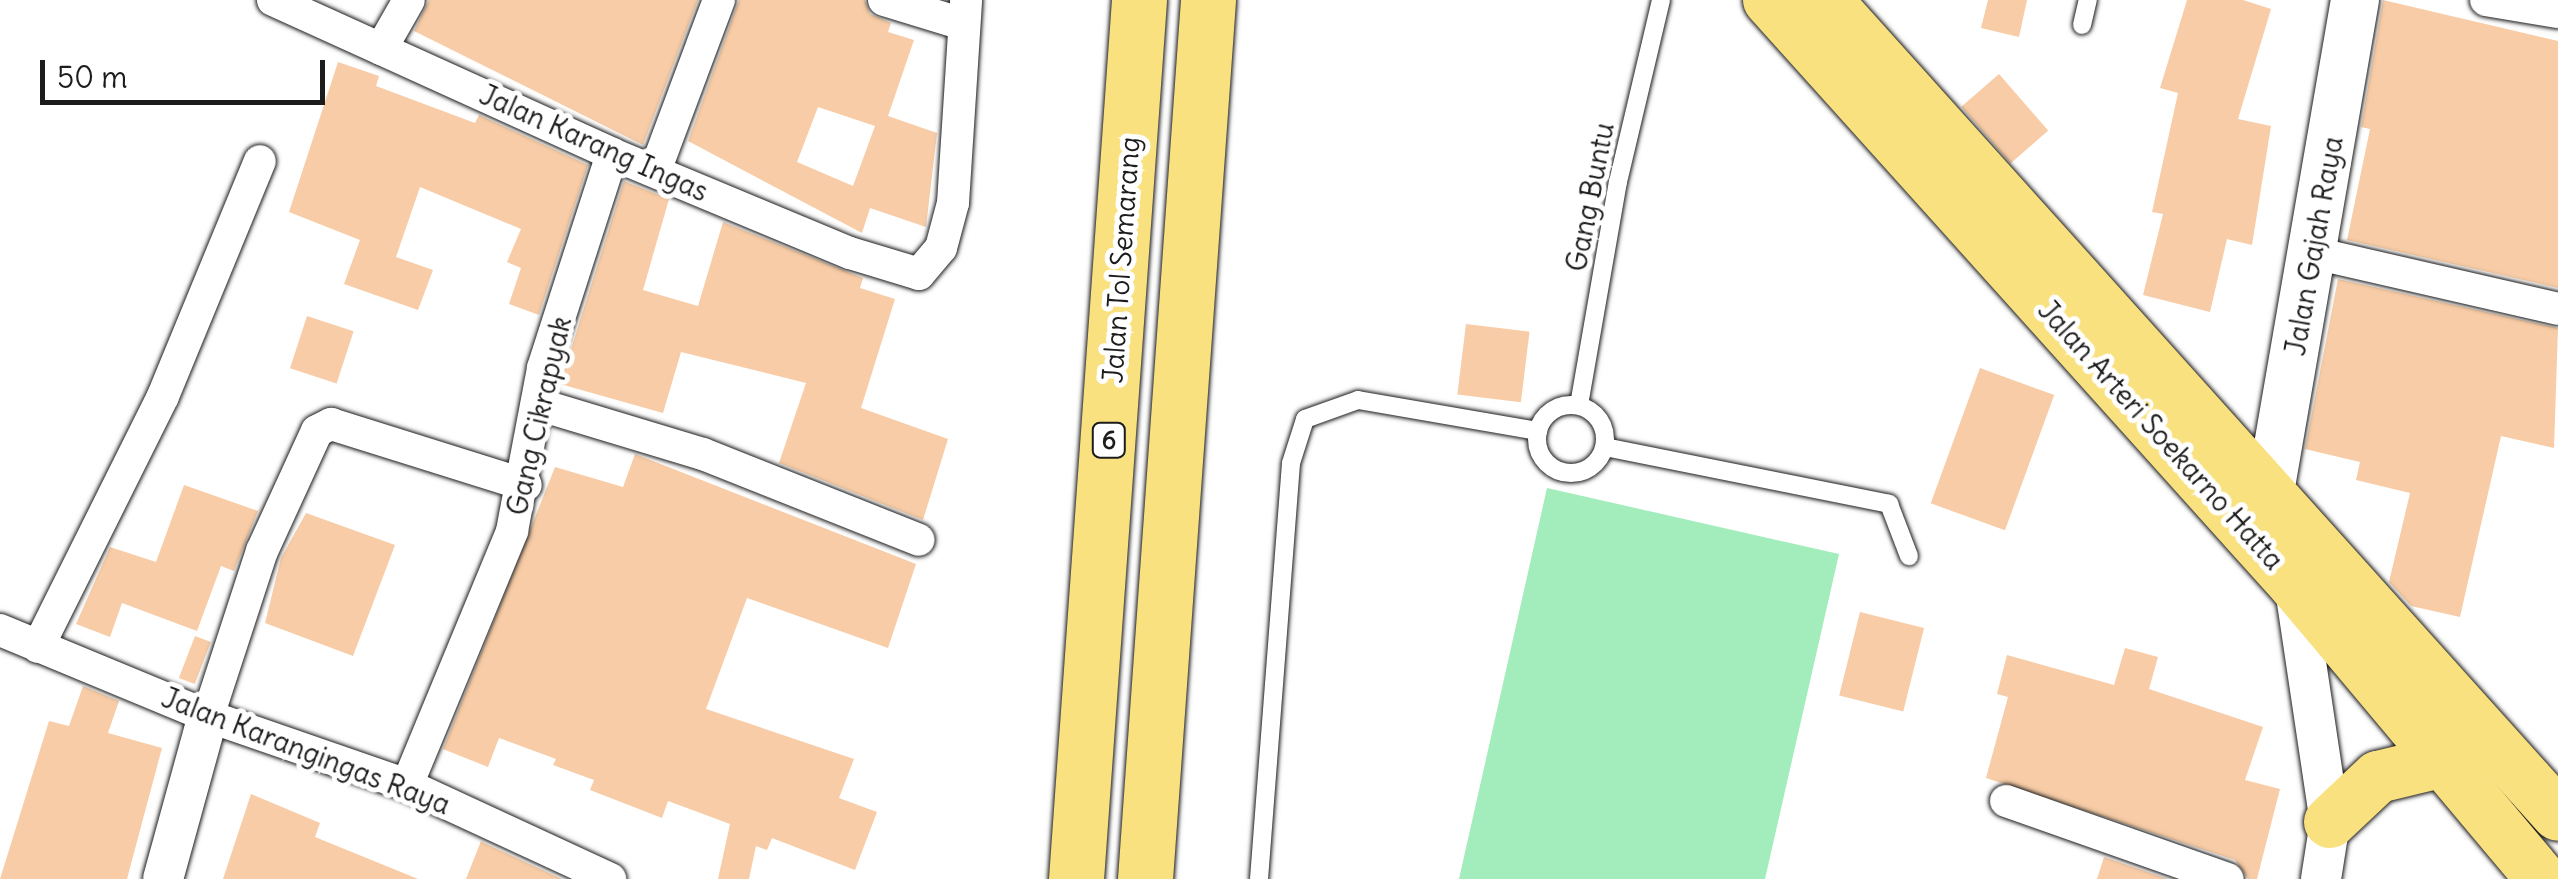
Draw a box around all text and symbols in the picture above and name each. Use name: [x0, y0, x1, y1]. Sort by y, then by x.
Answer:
scale bar: [45, 40, 330, 102]
text: 50 m: [57, 58, 127, 96]
street label: Jalan Karang Ingas: [475, 78, 713, 208]
street label: Gang Buntu: [1559, 120, 1621, 274]
street label: Jalan Gajah Raya: [2278, 134, 2350, 358]
street label: Jalan Tol Semarang: [1096, 136, 1146, 384]
street label: Jalan Arteri Soekarno Hatta: [2031, 293, 2291, 577]
street label: Gang Cikrapyak: [500, 313, 578, 519]
road number: 6: [1092, 420, 1126, 460]
street label: Jalan Karangingas Raya: [157, 680, 455, 822]

